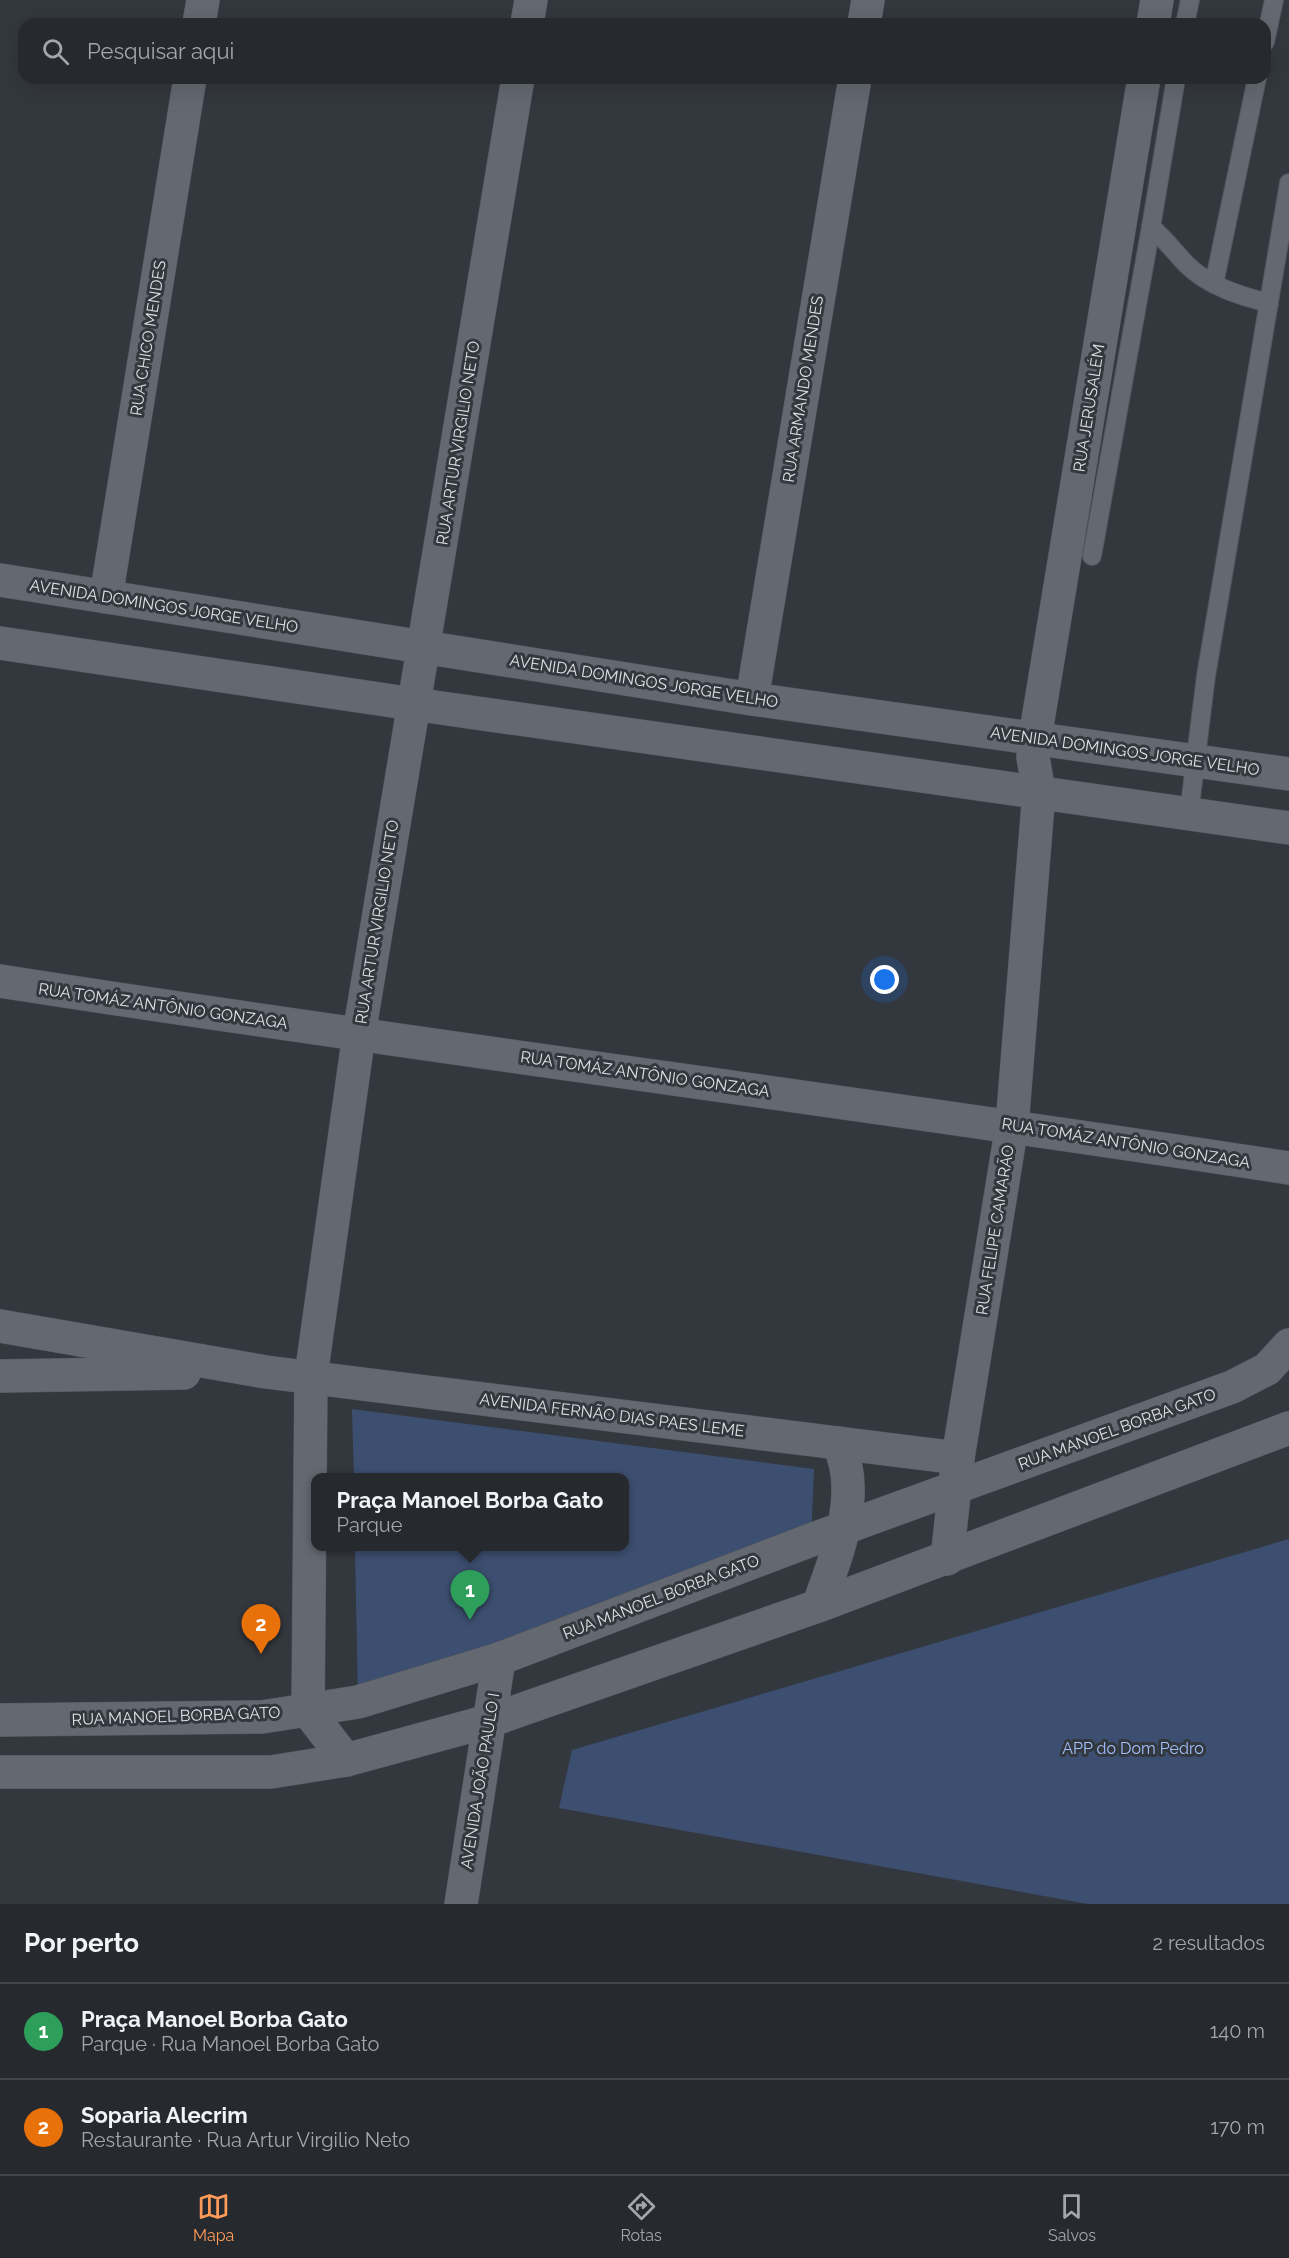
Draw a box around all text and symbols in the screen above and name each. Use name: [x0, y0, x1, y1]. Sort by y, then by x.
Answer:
search box: [18, 18, 1271, 84]
icon: search: [39, 35, 72, 68]
text: Pesquisar aqui: [87, 38, 234, 64]
street label: RUA CHICO MENDES: [126, 259, 170, 417]
street label: RUA ARMANDO MENDES: [779, 294, 827, 484]
street label: RUA ARTUR VIRGILIO NETO: [432, 340, 484, 546]
street label: RUA JERUSALÉM: [1069, 342, 1109, 473]
street label: AVENIDA DOMINGOS JORGE VELHO: [28, 575, 300, 637]
street label: AVENIDA DOMINGOS JORGE VELHO: [508, 650, 780, 712]
street label: AVENIDA DOMINGOS JORGE VELHO: [989, 723, 1261, 779]
street label: RUA ARTUR VIRGILIO NETO: [351, 819, 403, 1025]
your location: [870, 965, 899, 994]
street label: RUA TOMÁZ ANTÔNIO GONZAGA: [37, 978, 289, 1033]
street label: RUA TOMÁZ ANTÔNIO GONZAGA: [519, 1046, 771, 1101]
street label: RUA TOMÁZ ANTÔNIO GONZAGA: [1000, 1113, 1252, 1172]
street label: RUA FELIPE CAMARÃO: [971, 1143, 1018, 1316]
street label: RUA MANOEL BORBA GATO: [1016, 1384, 1218, 1474]
street label: AVENIDA FERNÃO DIAS PAES LEME: [478, 1388, 746, 1441]
popup: [311, 1473, 629, 1551]
text: Praça Manoel Borba Gato: [337, 1487, 603, 1513]
text: Parque: [337, 1513, 403, 1537]
street label: RUA MANOEL BORBA GATO: [560, 1551, 762, 1643]
pin: 1: [450, 1570, 490, 1620]
pin: 2: [242, 1604, 280, 1654]
street label: AVENIDA JOÃO PAULO I: [456, 1691, 503, 1870]
street label: RUA MANOEL BORBA GATO: [71, 1703, 281, 1729]
park label: APP do Dom Pedro: [1062, 1739, 1204, 1758]
text: Por perto: [24, 1928, 139, 1958]
text: 2 resultados: [1152, 1931, 1265, 1955]
text: Praça Manoel Borba Gato: [81, 2006, 348, 2032]
text: 1: [39, 2019, 48, 2043]
text: 140 m: [1210, 2019, 1265, 2043]
text: Parque · Rua Manoel Borba Gato: [81, 2032, 379, 2056]
text: Soparia Alecrim: [81, 2102, 248, 2128]
text: 2: [38, 2115, 49, 2139]
text: 170 m: [1210, 2115, 1265, 2139]
text: Restaurante · Rua Artur Virgilio Neto: [81, 2128, 410, 2152]
tab: Mapa: [193, 2190, 234, 2245]
tab: Rotas: [620, 2190, 662, 2245]
tab: Salvos: [1048, 2190, 1096, 2245]

